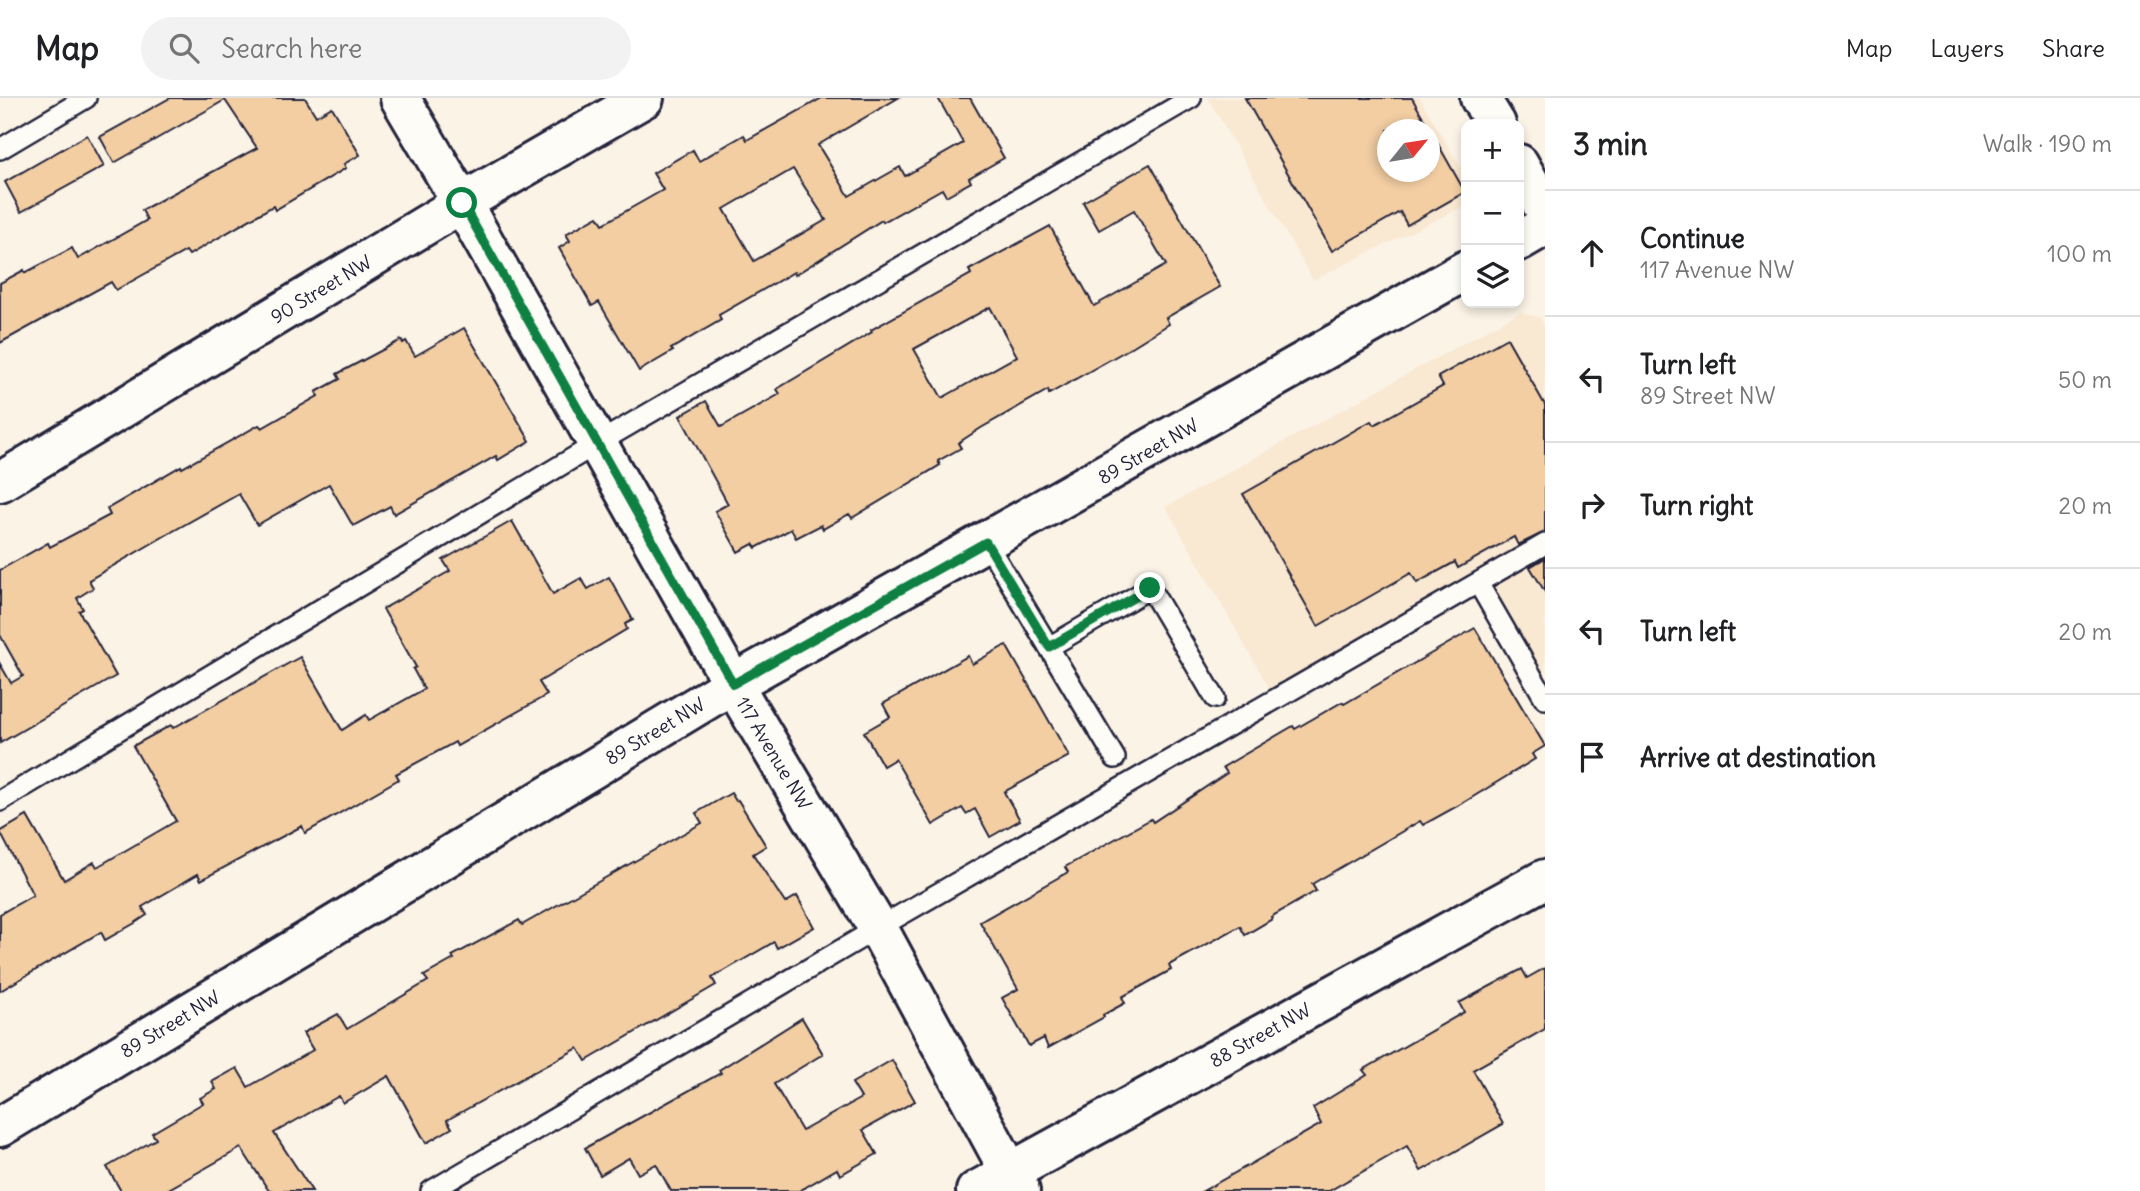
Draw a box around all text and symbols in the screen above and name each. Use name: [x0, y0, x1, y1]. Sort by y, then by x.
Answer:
search box: [141, 17, 631, 80]
text: Map: [35, 27, 99, 69]
icon: search: [165, 29, 203, 67]
text: Search here: [221, 32, 362, 65]
text: Map: [1846, 33, 1892, 63]
text: Layers: [1930, 33, 2004, 63]
text: Share: [2042, 33, 2105, 63]
north arrow: [1377, 119, 1440, 182]
map controls: [1461, 119, 1524, 308]
button: +: [1461, 119, 1524, 182]
text: 3 min: [1573, 125, 1648, 163]
text: Walk · 190 m: [1983, 129, 2112, 158]
button: −: [1461, 182, 1524, 245]
route start: [446, 187, 477, 218]
text: Continue: [1640, 222, 1745, 255]
icon: ahead: [1573, 234, 1611, 272]
text: 100 m: [2047, 239, 2112, 268]
button: layers: [1461, 245, 1524, 308]
street label: 90 Street NW: [266, 249, 376, 329]
text: 117 Avenue NW: [1640, 255, 1794, 284]
text: Turn left: [1640, 348, 1736, 381]
icon: left: [1573, 360, 1611, 398]
text: 50 m: [2058, 365, 2112, 394]
text: 89 Street NW: [1640, 381, 1776, 410]
street label: 89 Street NW: [1093, 413, 1203, 489]
icon: right: [1573, 486, 1611, 524]
text: Turn right: [1640, 489, 1753, 522]
text: 20 m: [2059, 491, 2112, 520]
route end: [1134, 572, 1165, 603]
icon: left: [1573, 612, 1611, 650]
text: Turn left: [1640, 615, 1736, 648]
text: 20 m: [2059, 617, 2112, 646]
street label: 89 Street NW: [601, 692, 709, 770]
street label: 117 Avenue NW: [731, 692, 817, 814]
icon: arrive: [1573, 738, 1611, 776]
text: Arrive at destination: [1640, 741, 1876, 774]
street label: 89 Street NW: [116, 985, 224, 1063]
street label: 88 Street NW: [1205, 997, 1315, 1073]

